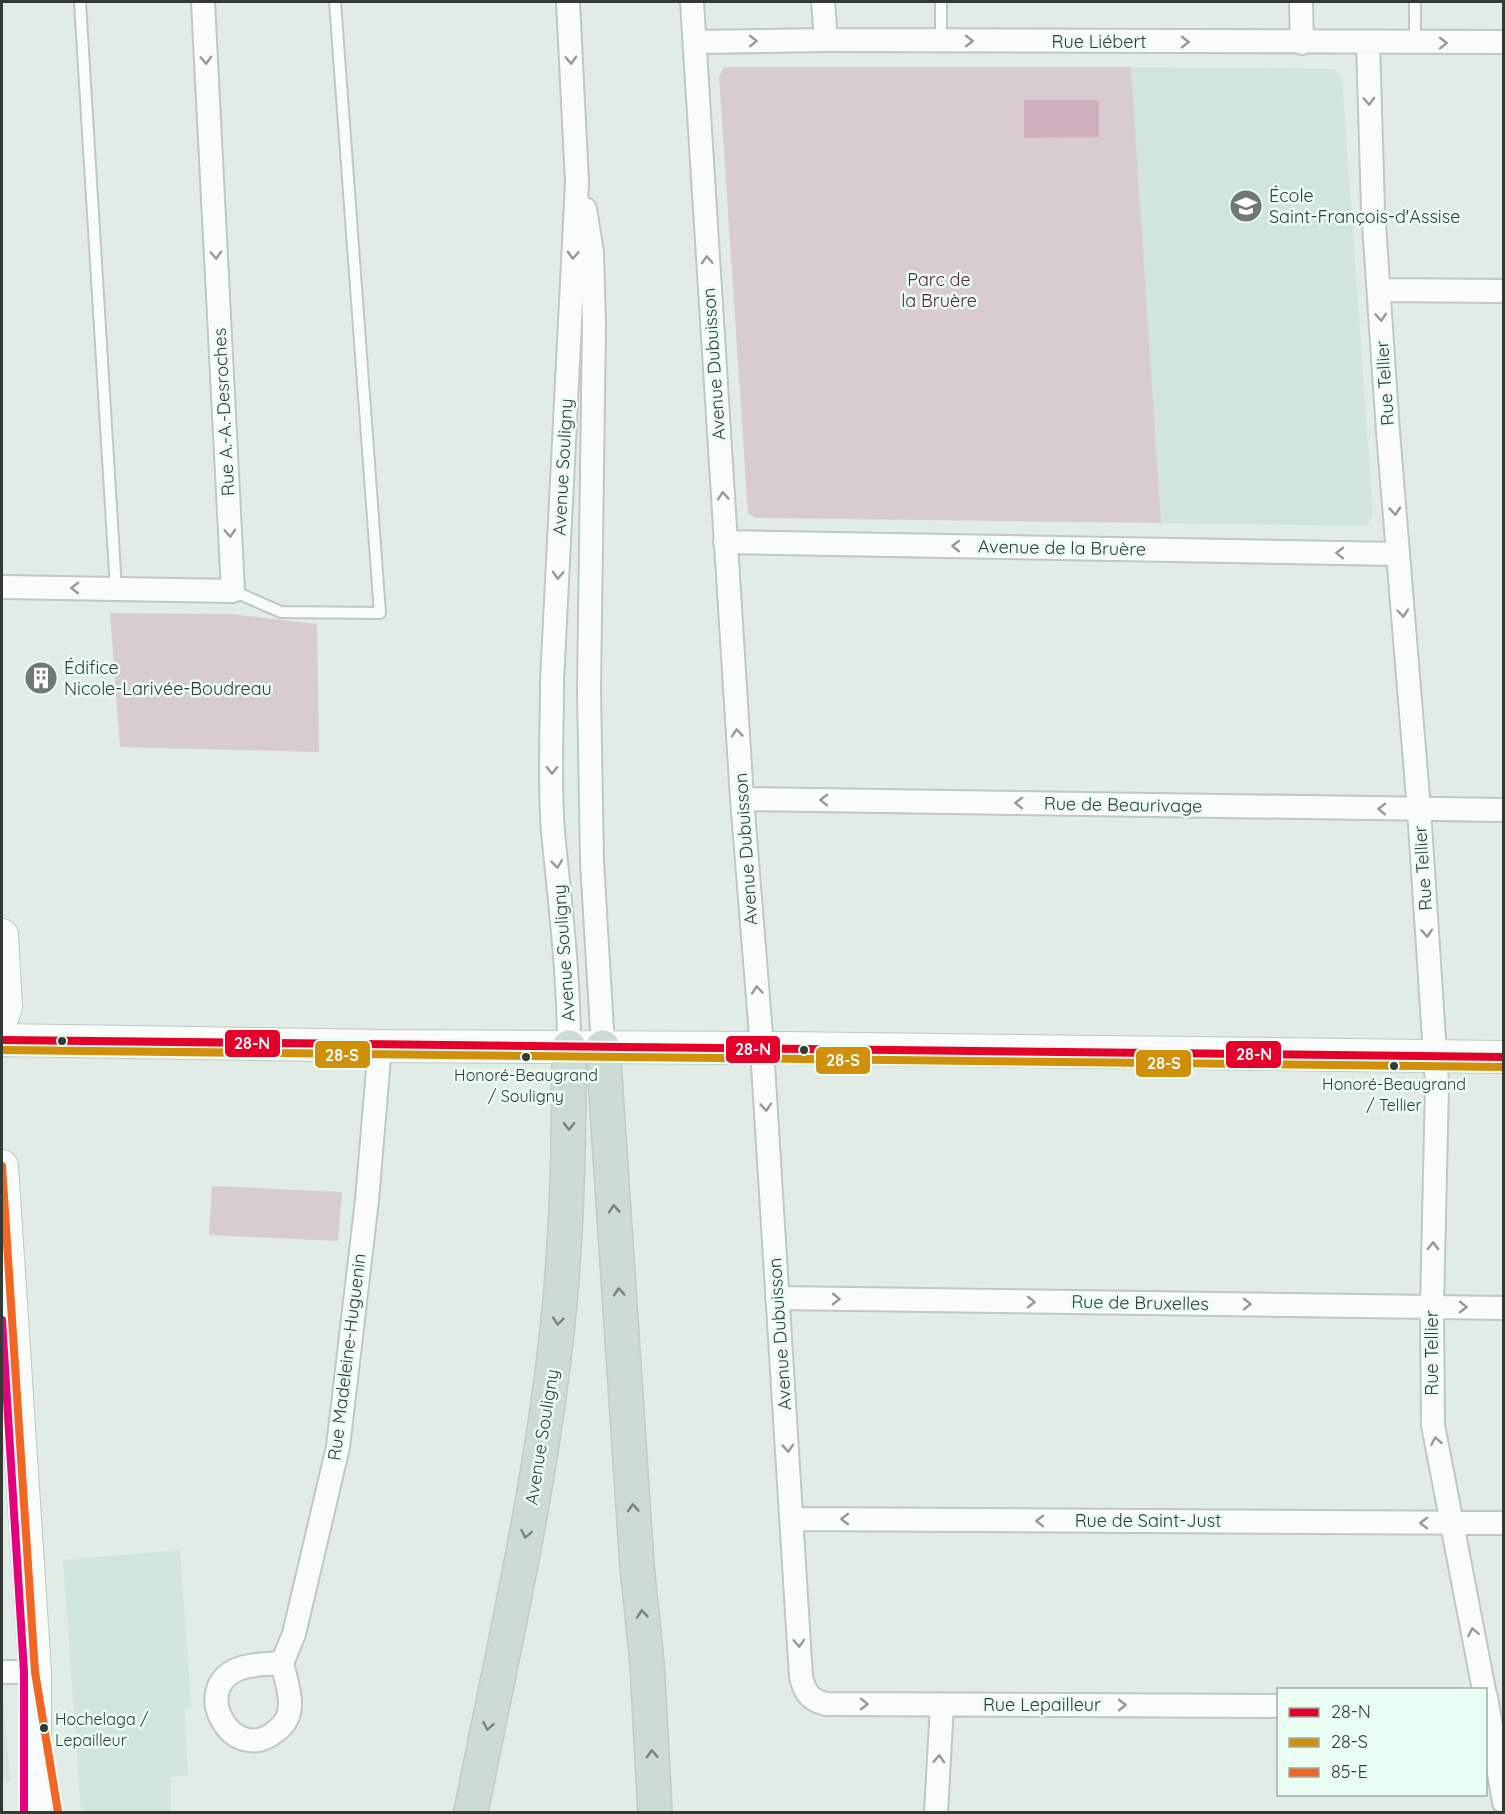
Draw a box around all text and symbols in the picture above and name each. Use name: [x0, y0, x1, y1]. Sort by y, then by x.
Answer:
street label: Rue Liébert: [1052, 30, 1146, 53]
one-way arrow: [749, 35, 758, 47]
one-way arrow: [965, 35, 974, 47]
one-way arrow: [1181, 36, 1190, 48]
one-way arrow: [1439, 36, 1448, 49]
one-way arrow: [200, 55, 213, 64]
one-way arrow: [565, 55, 578, 64]
one-way arrow: [1362, 97, 1375, 106]
place label: École Saint-François-d'Assise: [1269, 184, 1460, 228]
school or university icon: École Saint-François-d'Assise: [1228, 188, 1264, 224]
one-way arrow: [210, 250, 223, 259]
one-way arrow: [567, 250, 580, 259]
one-way arrow: [701, 255, 714, 264]
park label: Parc de la Bruère: [901, 268, 977, 312]
street label: Avenue Dubuisson: [697, 287, 730, 441]
one-way arrow: [1374, 312, 1387, 321]
street label: Rue A.-A.-Desroches: [208, 327, 239, 497]
street label: Rue Tellier: [1370, 340, 1399, 426]
street label: Avenue Souligny: [547, 398, 578, 536]
one-way arrow: [716, 492, 729, 501]
one-way arrow: [1388, 507, 1401, 516]
one-way arrow: [224, 529, 237, 538]
street label: Avenue de la Bruère: [978, 535, 1146, 560]
one-way arrow: [951, 540, 960, 552]
one-way arrow: [1335, 547, 1344, 560]
one-way arrow: [551, 571, 564, 580]
one-way arrow: [70, 582, 79, 594]
one-way arrow: [1396, 608, 1409, 617]
place label: Édifice Nicole-Larivée-Boudreau: [64, 656, 272, 700]
building icon: Édifice Nicole-Larivée-Boudreau: [23, 660, 59, 696]
one-way arrow: [731, 728, 744, 737]
one-way arrow: [545, 766, 558, 775]
street label: Avenue Dubuisson: [729, 772, 762, 926]
street label: Rue de Beaurivage: [1044, 792, 1202, 817]
one-way arrow: [820, 794, 829, 806]
one-way arrow: [1015, 797, 1024, 809]
one-way arrow: [1378, 803, 1387, 815]
street label: Rue Tellier: [1408, 825, 1437, 911]
one-way arrow: [550, 860, 563, 869]
street label: Avenue Souligny: [547, 884, 580, 1022]
one-way arrow: [1420, 928, 1433, 937]
one-way arrow: [751, 986, 764, 995]
line badge: 28-N: [224, 1029, 281, 1058]
text: 28-N: [234, 1033, 270, 1053]
unlabelled marker: [56, 1035, 68, 1047]
line badge: 28-N: [725, 1035, 781, 1064]
text: 28-N: [735, 1039, 771, 1059]
line badge: 28-S: [314, 1040, 371, 1069]
line badge: 28-N: [1225, 1040, 1282, 1069]
unlabelled marker: [798, 1044, 810, 1056]
text: 28-N: [1236, 1044, 1272, 1064]
text: 28-S: [325, 1045, 359, 1065]
line badge: 28-S: [815, 1046, 871, 1075]
line badge: 28-S: [1135, 1049, 1192, 1078]
text: 28-S: [826, 1050, 860, 1070]
marker: Honoré-Beaugrand / Souligny: [520, 1051, 532, 1063]
text: 28-S: [1147, 1053, 1181, 1073]
marker: Honoré-Beaugrand / Tellier: [1388, 1060, 1400, 1072]
place label: Honoré-Beaugrand / Souligny: [454, 1065, 598, 1106]
place label: Honoré-Beaugrand / Tellier: [1322, 1074, 1466, 1115]
one-way arrow: [759, 1102, 772, 1111]
one-way arrow: [563, 1122, 575, 1131]
one-way arrow: [608, 1205, 621, 1214]
one-way arrow: [1427, 1241, 1439, 1250]
street label: Rue Madeleine-Huguenin: [322, 1252, 371, 1462]
street label: Avenue Dubuisson: [763, 1257, 796, 1411]
one-way arrow: [613, 1288, 626, 1297]
street label: Rue de Bruxelles: [1071, 1290, 1209, 1315]
one-way arrow: [831, 1293, 840, 1305]
one-way arrow: [1026, 1295, 1035, 1308]
one-way arrow: [1242, 1298, 1251, 1311]
one-way arrow: [1458, 1301, 1467, 1313]
street label: Rue Tellier: [1420, 1310, 1443, 1396]
one-way arrow: [552, 1316, 565, 1325]
street label: Avenue Souligny: [519, 1367, 564, 1507]
one-way arrow: [1430, 1436, 1442, 1445]
one-way arrow: [781, 1444, 794, 1453]
one-way arrow: [627, 1503, 640, 1512]
street label: Rue de Saint-Just: [1075, 1509, 1221, 1532]
one-way arrow: [841, 1513, 850, 1525]
one-way arrow: [1036, 1514, 1045, 1527]
one-way arrow: [1420, 1517, 1429, 1529]
one-way arrow: [520, 1529, 533, 1539]
one-way arrow: [636, 1610, 649, 1619]
one-way arrow: [1467, 1627, 1480, 1637]
one-way arrow: [793, 1638, 806, 1647]
legend: [1277, 1688, 1487, 1796]
street label: Rue Lepailleur: [983, 1693, 1101, 1716]
one-way arrow: [860, 1698, 869, 1710]
one-way arrow: [1118, 1699, 1127, 1711]
text: 28-N: [1331, 1700, 1371, 1723]
place label: Hochelaga / Lepailleur: [55, 1709, 149, 1750]
one-way arrow: [482, 1720, 495, 1730]
marker: Hochelaga / Lepailleur: [38, 1722, 50, 1734]
text: 28-S: [1331, 1730, 1368, 1753]
one-way arrow: [645, 1750, 658, 1759]
one-way arrow: [933, 1754, 946, 1763]
text: 85-E: [1331, 1760, 1368, 1783]

